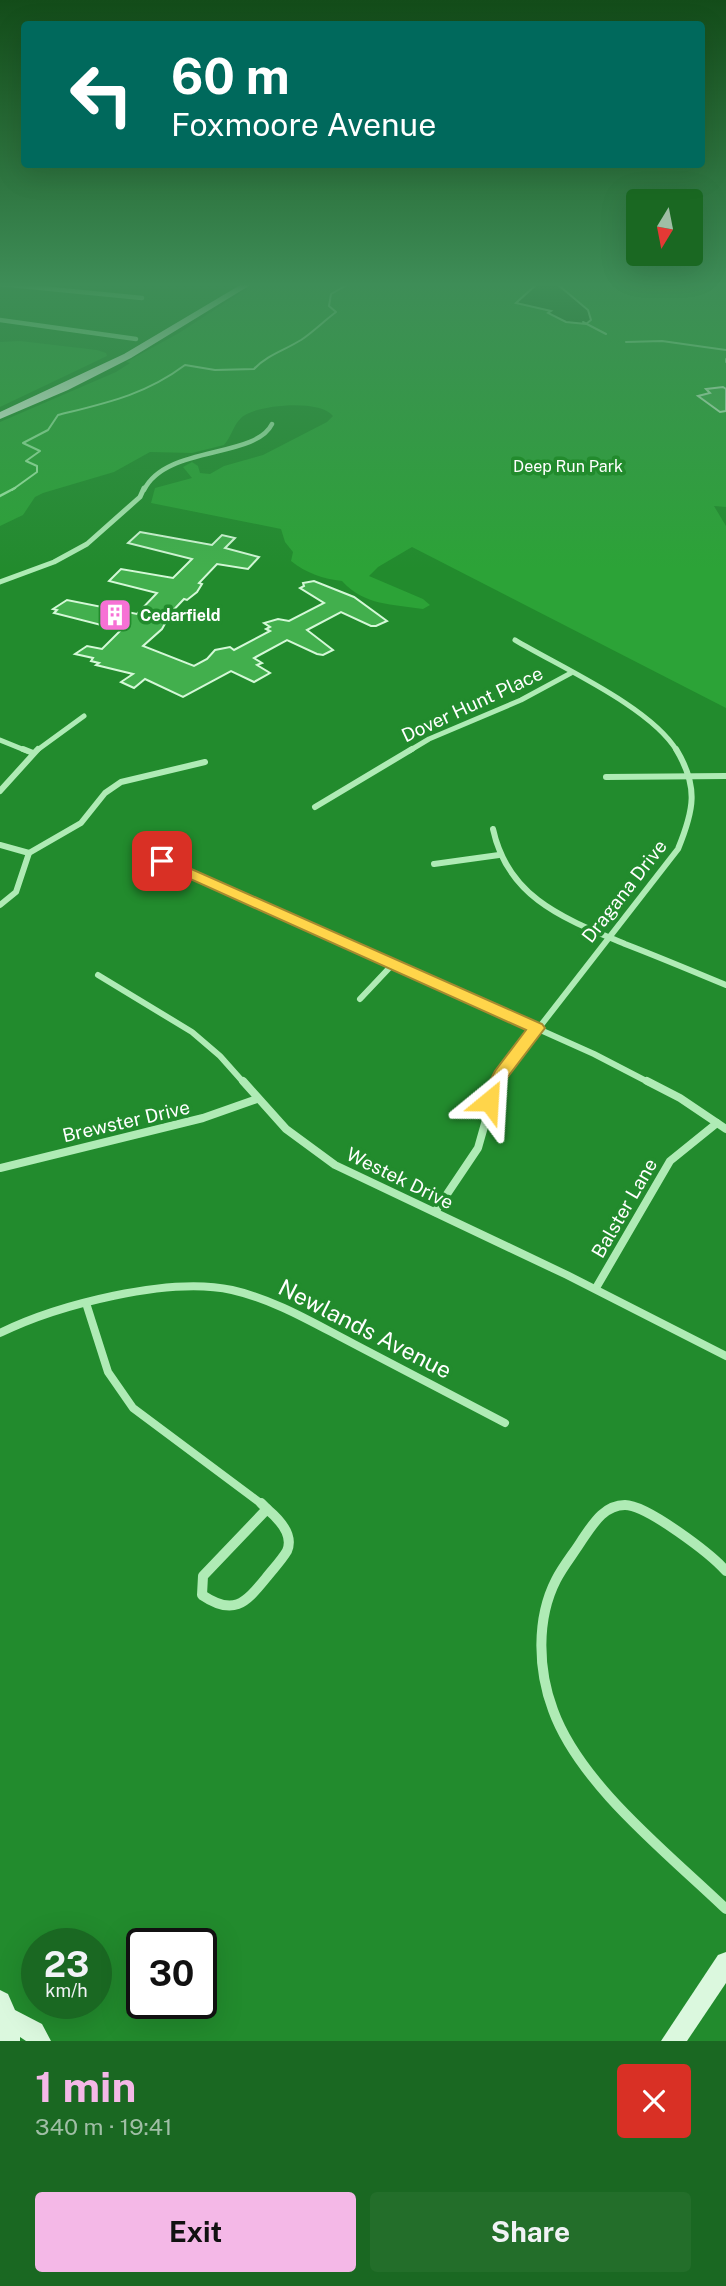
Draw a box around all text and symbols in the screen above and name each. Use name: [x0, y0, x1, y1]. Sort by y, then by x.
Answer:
text: 60 m: [171, 47, 290, 105]
icon: left: [56, 49, 147, 140]
text: Foxmoore Avenue: [171, 106, 436, 143]
north arrow: [626, 189, 704, 266]
map controls: [626, 189, 703, 266]
park label: Deep Run Park: [513, 457, 623, 476]
building icon: Cedarfield: [96, 596, 134, 634]
place label: Cedarfield: [140, 606, 220, 625]
street label: Dover Hunt Place: [398, 662, 546, 746]
pin: [132, 831, 192, 891]
street label: Dragana Drive: [577, 835, 671, 947]
icon: arrive: [143, 842, 181, 880]
position arrow: [452, 1064, 526, 1138]
street label: Brewster Drive: [60, 1096, 192, 1146]
street label: Westek Drive: [343, 1143, 457, 1213]
street label: Balster Lane: [587, 1154, 661, 1262]
street label: Newlands Avenue: [274, 1273, 456, 1384]
speed limit sign: 30: [126, 1928, 217, 2019]
text: 23: [44, 1944, 89, 1985]
text: km/h: [45, 1980, 88, 2001]
text: 1 min: [35, 2062, 136, 2111]
button: close: [617, 2064, 691, 2138]
text: 340 m · 19:41: [35, 2113, 172, 2140]
button: Exit: [35, 2192, 356, 2272]
button: Share: [370, 2192, 691, 2272]

